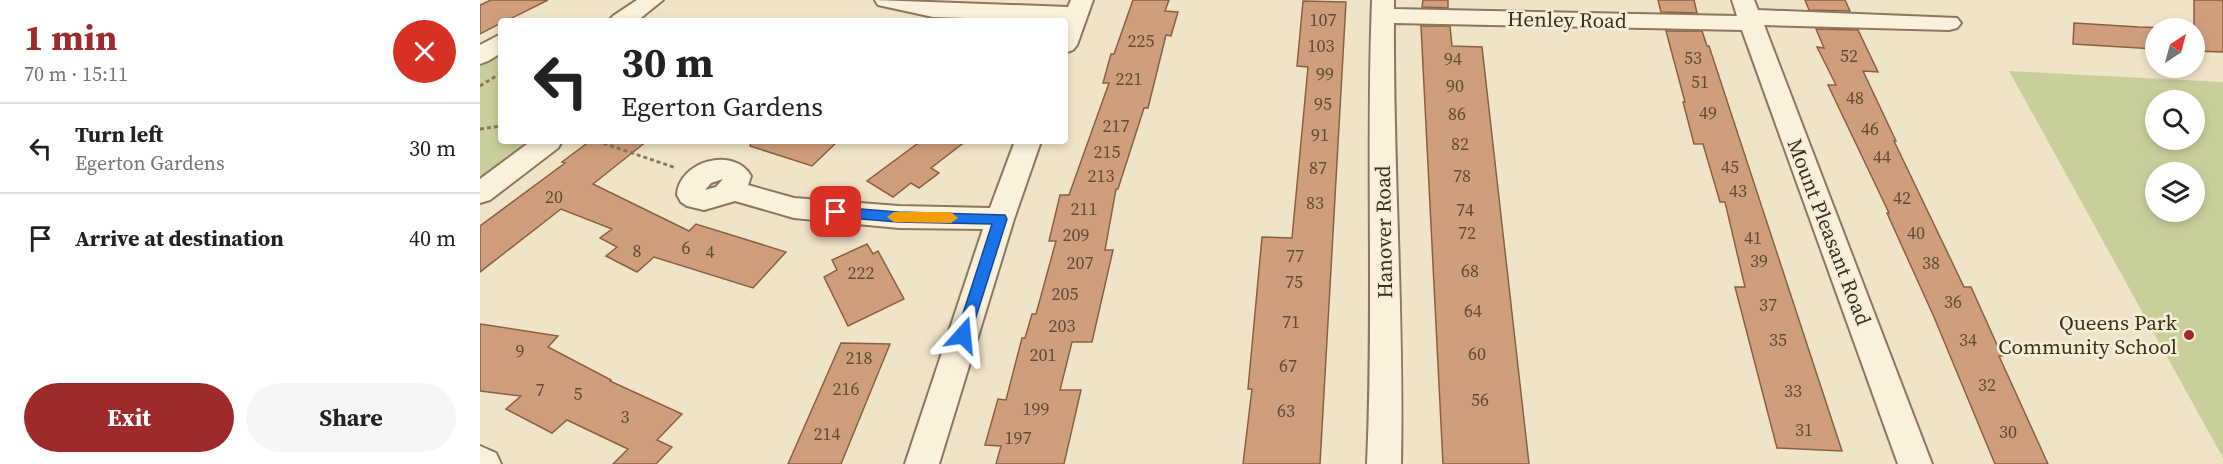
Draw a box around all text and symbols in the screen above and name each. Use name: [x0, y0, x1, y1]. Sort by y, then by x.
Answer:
street label: Henley Road: [1507, 4, 1627, 35]
house number: 107: [1310, 7, 1337, 32]
text: 1 min: [24, 13, 117, 62]
north arrow: [2145, 18, 2205, 78]
map controls: [2145, 18, 2205, 222]
button: close: [393, 20, 456, 83]
house number: 225: [1128, 28, 1155, 53]
text: 30 m: [621, 33, 714, 91]
house number: 103: [1308, 33, 1335, 58]
icon: left: [522, 42, 600, 120]
house number: 52: [1840, 43, 1858, 68]
house number: 53: [1684, 45, 1702, 70]
house number: 94: [1444, 46, 1462, 71]
text: 70 m · 15:11: [24, 60, 128, 88]
house number: 99: [1316, 61, 1334, 86]
house number: 221: [1116, 66, 1143, 91]
house number: 51: [1691, 69, 1709, 94]
house number: 90: [1446, 73, 1464, 98]
house number: 48: [1846, 85, 1864, 110]
text: Egerton Gardens: [621, 88, 823, 125]
button: search: [2145, 90, 2205, 150]
house number: 95: [1314, 91, 1332, 116]
house number: 49: [1699, 100, 1717, 125]
house number: 86: [1448, 101, 1466, 126]
house number: 217: [1103, 113, 1130, 138]
house number: 46: [1861, 116, 1879, 141]
text: Turn left: [75, 119, 163, 149]
house number: 91: [1311, 122, 1329, 147]
house number: 82: [1451, 131, 1469, 156]
icon: left: [24, 132, 57, 165]
text: 30 m: [409, 133, 456, 163]
street label: Mount Pleasant Road: [1780, 134, 1878, 329]
house number: 215: [1094, 139, 1121, 164]
house number: 44: [1873, 144, 1891, 169]
text: Egerton Gardens: [75, 149, 225, 177]
house number: 45: [1721, 154, 1739, 179]
house number: 87: [1309, 155, 1327, 180]
button: layers: [2145, 162, 2205, 222]
house number: 213: [1088, 163, 1115, 188]
house number: 78: [1453, 163, 1471, 188]
street label: Hanover Road: [1368, 165, 1399, 299]
house number: 43: [1729, 178, 1747, 203]
house number: 20: [545, 184, 563, 209]
house number: 42: [1893, 185, 1911, 210]
pin: [810, 186, 861, 237]
house number: 83: [1306, 190, 1324, 215]
icon: arrive: [819, 195, 852, 228]
house number: 211: [1071, 196, 1098, 221]
house number: 74: [1456, 197, 1474, 222]
house number: 72: [1458, 220, 1476, 245]
house number: 40: [1907, 220, 1925, 245]
icon: arrive: [24, 222, 57, 255]
house number: 209: [1063, 222, 1090, 247]
text: Arrive at destination: [75, 223, 284, 253]
text: 40 m: [409, 223, 456, 253]
house number: 41: [1744, 225, 1762, 250]
house number: 6: [682, 235, 691, 260]
house number: 8: [633, 238, 642, 263]
house number: 4: [706, 239, 715, 264]
house number: 77: [1286, 243, 1304, 268]
house number: 39: [1750, 248, 1768, 273]
house number: 207: [1067, 250, 1094, 275]
house number: 38: [1922, 250, 1940, 275]
house number: 68: [1461, 258, 1479, 283]
house number: 222: [848, 260, 875, 285]
house number: 75: [1285, 269, 1303, 294]
house number: 205: [1052, 281, 1079, 306]
house number: 36: [1944, 289, 1962, 314]
house number: 37: [1759, 292, 1777, 317]
house number: 64: [1464, 298, 1482, 323]
position arrow: [931, 303, 995, 367]
place label: Queens Park Community School: [1998, 308, 2178, 361]
house number: 71: [1282, 309, 1300, 334]
house number: 203: [1049, 313, 1076, 338]
house number: 35: [1769, 327, 1787, 352]
house number: 34: [1959, 327, 1977, 352]
marker: Queens Park Community School: [2182, 328, 2196, 342]
house number: 9: [516, 338, 525, 363]
house number: 60: [1468, 341, 1486, 366]
house number: 201: [1030, 342, 1057, 367]
house number: 218: [846, 345, 873, 370]
house number: 67: [1279, 353, 1297, 378]
house number: 32: [1978, 372, 1996, 397]
house number: 216: [833, 376, 860, 401]
house number: 7: [536, 377, 545, 402]
house number: 33: [1784, 378, 1802, 403]
house number: 5: [574, 381, 583, 406]
button: Exit: [24, 383, 234, 452]
button: Share: [246, 383, 456, 452]
house number: 56: [1471, 387, 1489, 412]
house number: 199: [1023, 396, 1050, 421]
house number: 63: [1277, 398, 1295, 423]
house number: 3: [621, 404, 630, 429]
house number: 31: [1795, 417, 1813, 442]
house number: 30: [1999, 419, 2017, 444]
house number: 214: [814, 421, 841, 446]
house number: 197: [1005, 425, 1032, 450]

